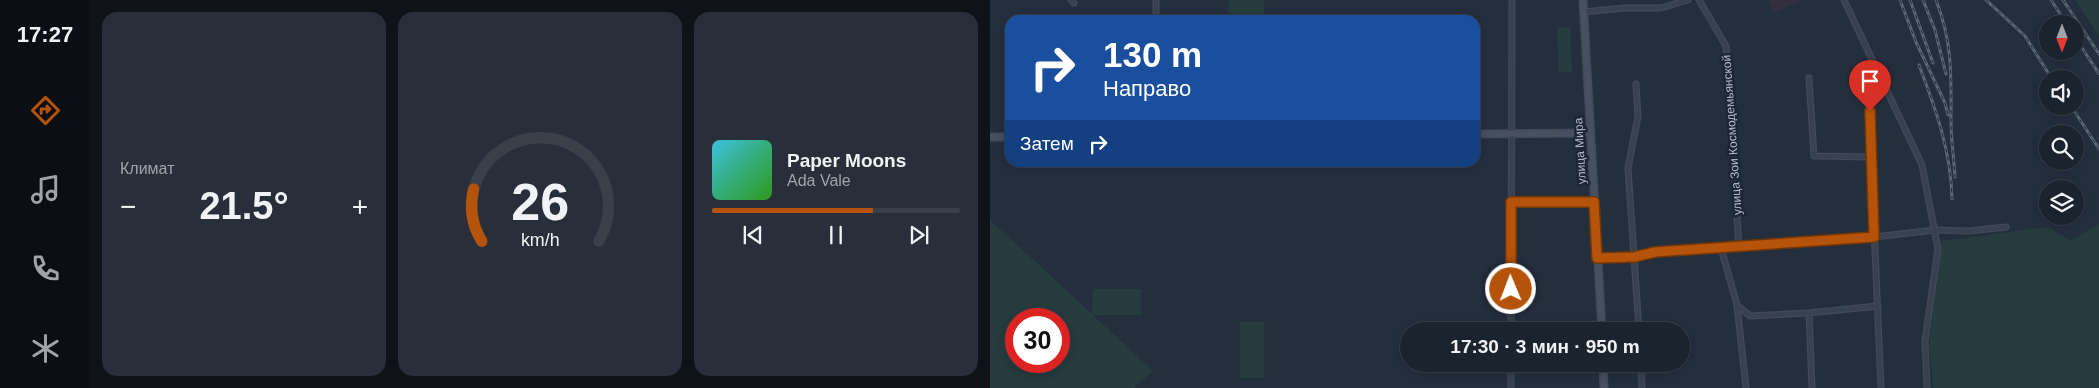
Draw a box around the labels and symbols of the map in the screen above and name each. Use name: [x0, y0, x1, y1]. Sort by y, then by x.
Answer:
north arrow: [2039, 15, 2084, 60]
street label: улица Зои Космодемьянской: [1719, 54, 1745, 216]
pin: [1849, 60, 1891, 111]
street label: улица Мира: [1571, 117, 1589, 185]
position arrow: [1484, 262, 1536, 314]
speed limit sign: 30: [1005, 308, 1070, 373]

